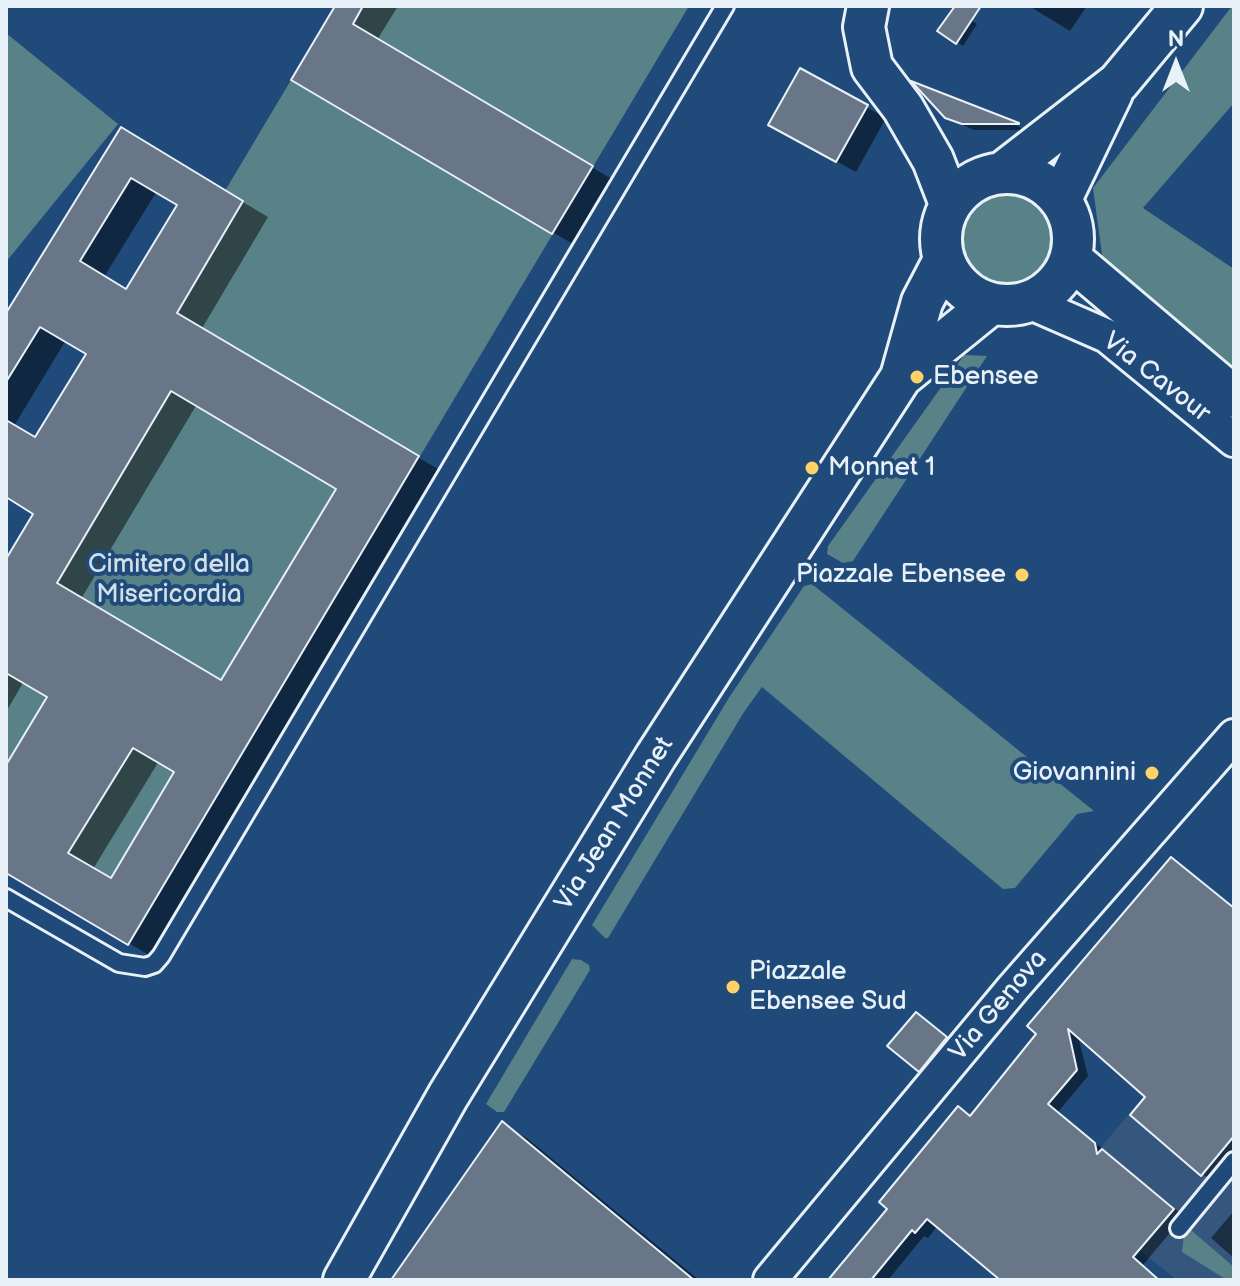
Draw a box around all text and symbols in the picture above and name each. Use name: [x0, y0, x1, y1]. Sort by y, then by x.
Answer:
north arrow: [1136, 24, 1216, 104]
text: N: [1168, 26, 1184, 53]
street label: Via Cavour: [1096, 326, 1216, 430]
place label: Ebensee: [933, 361, 1039, 393]
marker: Ebensee: [908, 368, 926, 386]
place label: Monnet 1: [828, 452, 935, 484]
marker: Monnet 1: [803, 459, 821, 477]
park label: Cimitero della Misericordia: [88, 549, 250, 610]
place label: Piazzale Ebensee: [796, 559, 1006, 591]
marker: Piazzale Ebensee: [1013, 566, 1031, 584]
street label: Via Jean Monnet: [549, 731, 681, 917]
place label: Giovannini: [1013, 757, 1136, 789]
marker: Giovannini: [1143, 764, 1161, 782]
street label: Via Genova: [944, 944, 1054, 1068]
place label: Piazzale Ebensee Sud: [749, 956, 907, 1018]
marker: Piazzale Ebensee Sud: [724, 978, 742, 996]

